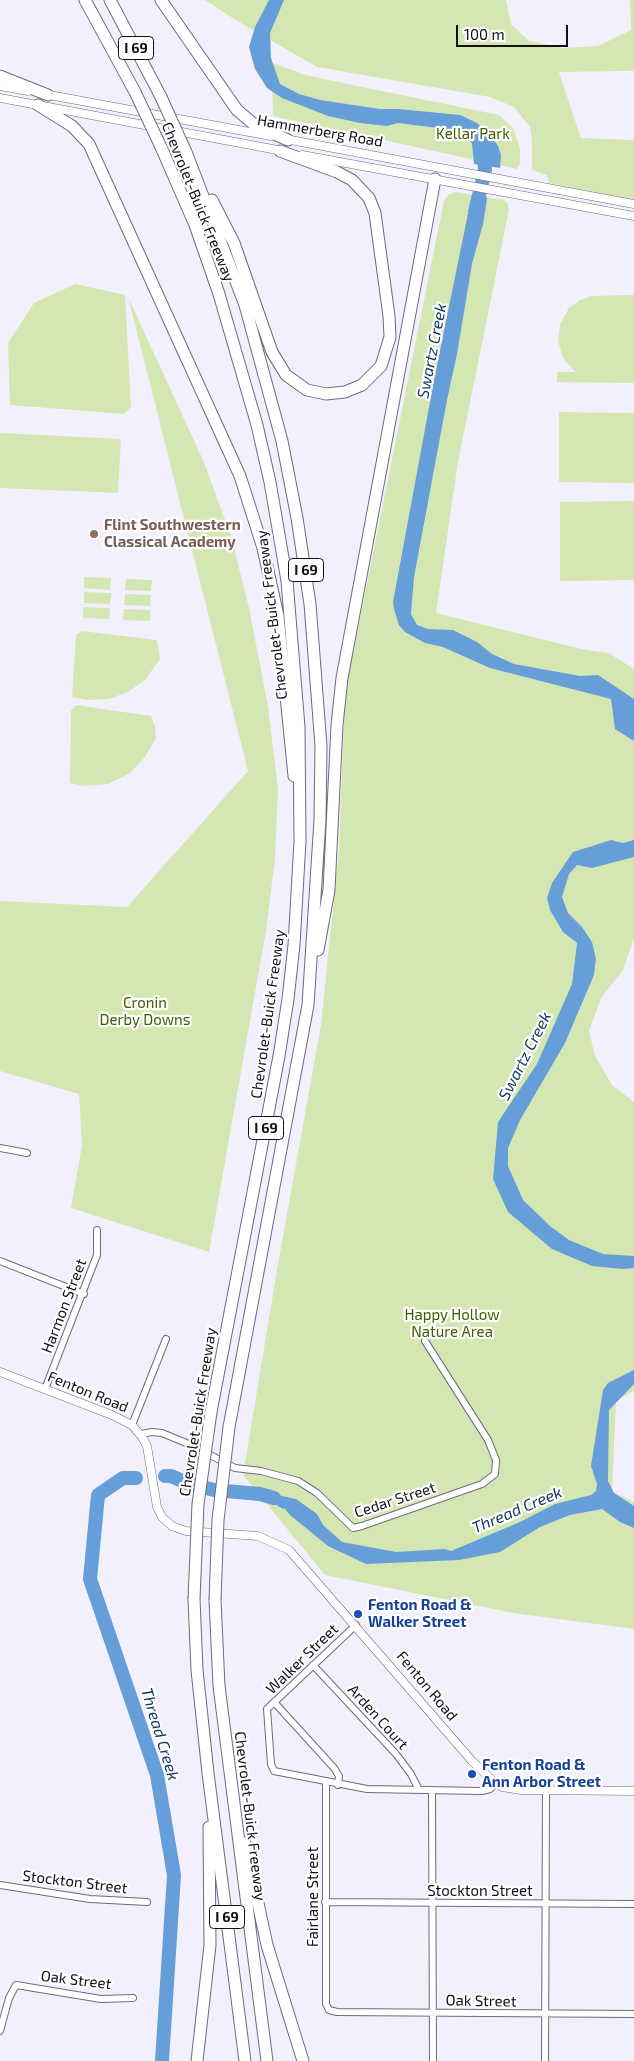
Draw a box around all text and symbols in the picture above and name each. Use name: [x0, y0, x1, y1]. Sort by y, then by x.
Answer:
scale bar: [459, 15, 572, 47]
text: 100 m: [464, 25, 505, 43]
road number: I 69: [118, 36, 154, 59]
street label: Hammerberg Road: [256, 111, 384, 151]
street label: Chevrolet-Buick Freeway: [158, 120, 238, 284]
park label: Kellar Park: [436, 125, 510, 143]
water label: Swartz Creek: [413, 302, 451, 400]
place label: Flint Southwestern Classical Academy: [104, 516, 241, 551]
marker: Flint Southwestern Classical Academy: [88, 528, 100, 540]
street label: Chevrolet-Buick Freeway: [253, 529, 291, 701]
road number: I 69: [288, 558, 324, 582]
street label: Chevrolet-Buick Freeway: [247, 928, 289, 1100]
park label: Cronin Derby Downs: [100, 994, 190, 1029]
water label: Swartz Creek: [495, 1009, 555, 1103]
road number: I 69: [248, 1116, 284, 1140]
street label: Harmon Street: [38, 1256, 90, 1356]
park label: Happy Hollow Nature Area: [404, 1306, 500, 1341]
street label: Chevrolet-Buick Freeway: [176, 1326, 220, 1498]
street label: Fenton Road: [45, 1368, 131, 1416]
street label: Cedar Street: [352, 1478, 438, 1522]
water label: Thread Creek: [469, 1482, 565, 1538]
place label: Fenton Road & Walker Street: [368, 1596, 472, 1631]
marker: Fenton Road & Walker Street: [352, 1608, 364, 1620]
street label: Walker Street: [262, 1620, 342, 1698]
street label: Fenton Road: [393, 1647, 461, 1725]
street label: Arden Court: [344, 1681, 412, 1753]
water label: Thread Creek: [137, 1685, 183, 1783]
street label: Chevrolet-Buick Freeway: [231, 1730, 269, 1902]
place label: Fenton Road & Ann Arbor Street: [482, 1756, 601, 1791]
marker: Fenton Road & Ann Arbor Street: [466, 1768, 478, 1780]
street label: Fairlane Street: [304, 1847, 322, 1947]
street label: Stockton Street: [22, 1867, 128, 1897]
street label: Stockton Street: [427, 1882, 533, 1900]
road number: I 69: [210, 1905, 244, 1928]
street label: Oak Street: [40, 1967, 112, 1993]
street label: Oak Street: [445, 1991, 517, 2011]

